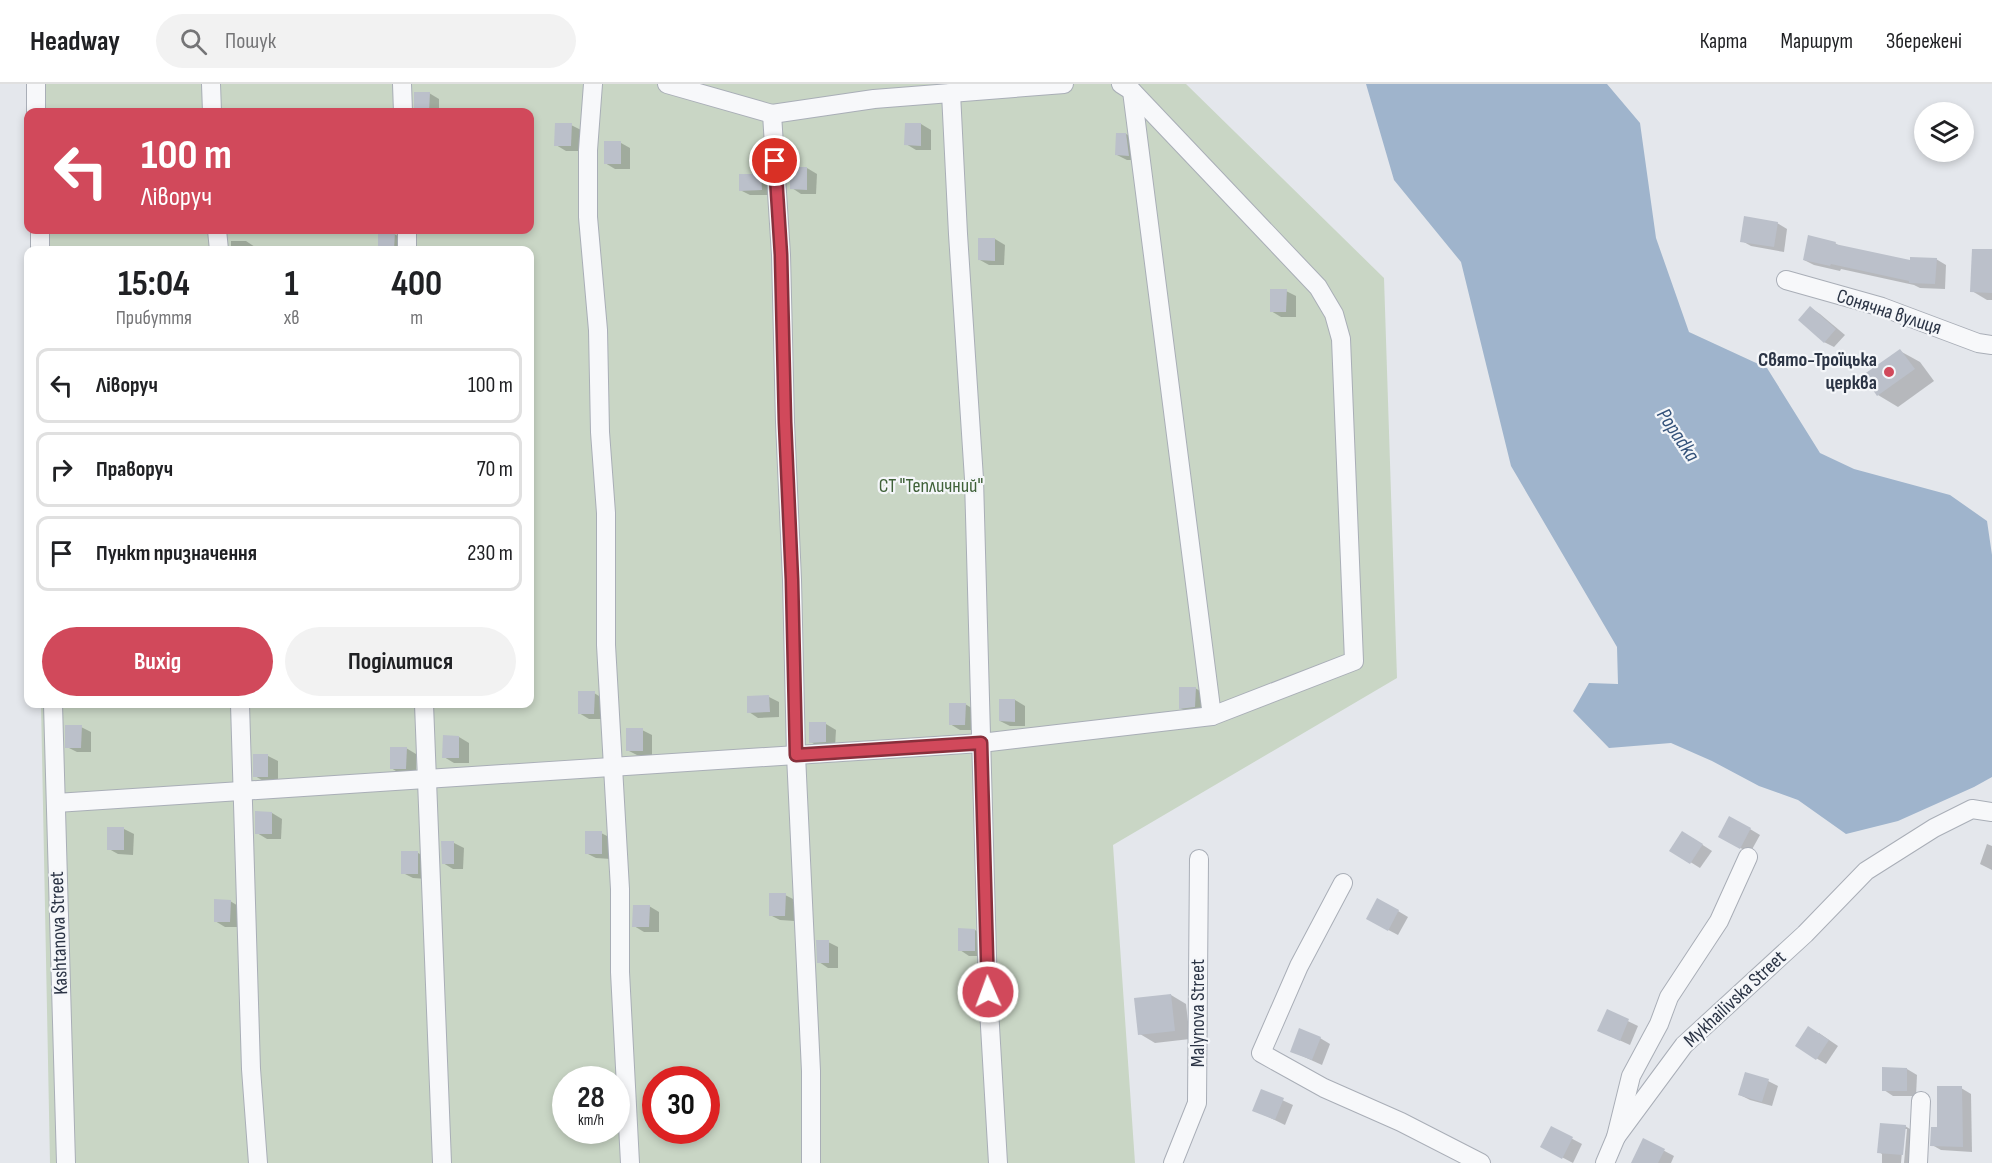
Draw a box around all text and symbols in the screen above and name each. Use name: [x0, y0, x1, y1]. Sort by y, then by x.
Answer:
search box: [156, 14, 576, 68]
text: Headway: [30, 25, 120, 58]
icon: search: [177, 25, 210, 58]
text: Пошук: [225, 28, 276, 55]
text: Карта: [1700, 29, 1747, 54]
text: Маршрут: [1780, 29, 1853, 54]
text: Збережені: [1886, 29, 1962, 54]
map controls: [1914, 102, 1974, 162]
button: layers: [1914, 102, 1974, 162]
text: 100 m: [141, 130, 232, 181]
icon: left: [42, 132, 120, 210]
pin: [749, 135, 800, 186]
icon: arrive: [758, 144, 791, 177]
text: Ліворуч: [141, 181, 212, 213]
text: 15:04: [118, 263, 190, 306]
text: 1: [285, 263, 299, 306]
text: 400: [391, 263, 442, 306]
street label: Сонячна вулиця: [1834, 284, 1944, 340]
text: Прибуття: [116, 306, 192, 330]
text: хв: [284, 306, 300, 330]
text: m: [410, 306, 423, 330]
place label: Свято-Троїцька церква: [1758, 348, 1877, 395]
marker: Свято-Троїцька церква: [1882, 365, 1896, 379]
icon: left: [45, 369, 78, 402]
text: Ліворуч: [96, 372, 158, 399]
text: 100 m: [468, 372, 513, 399]
water label: Popadka: [1651, 404, 1705, 467]
icon: right: [45, 453, 78, 486]
text: Праворуч: [96, 456, 173, 483]
text: 70 m: [477, 456, 513, 483]
park label: СТ "Тепличний": [879, 474, 983, 498]
icon: arrive: [45, 537, 78, 570]
text: Пункт призначення: [96, 540, 257, 567]
text: 230 m: [467, 540, 513, 567]
button: Вихід: [42, 627, 273, 696]
button: Поділитися: [285, 627, 516, 696]
street label: Kashtanova Street: [45, 871, 73, 995]
street label: Mykhailivska Street: [1679, 946, 1791, 1052]
street label: Malynova Street: [1186, 959, 1210, 1067]
position arrow: [956, 960, 1020, 1024]
speed limit sign: 30: [642, 1066, 720, 1144]
text: 28: [577, 1080, 605, 1116]
text: km/h: [578, 1111, 604, 1130]

